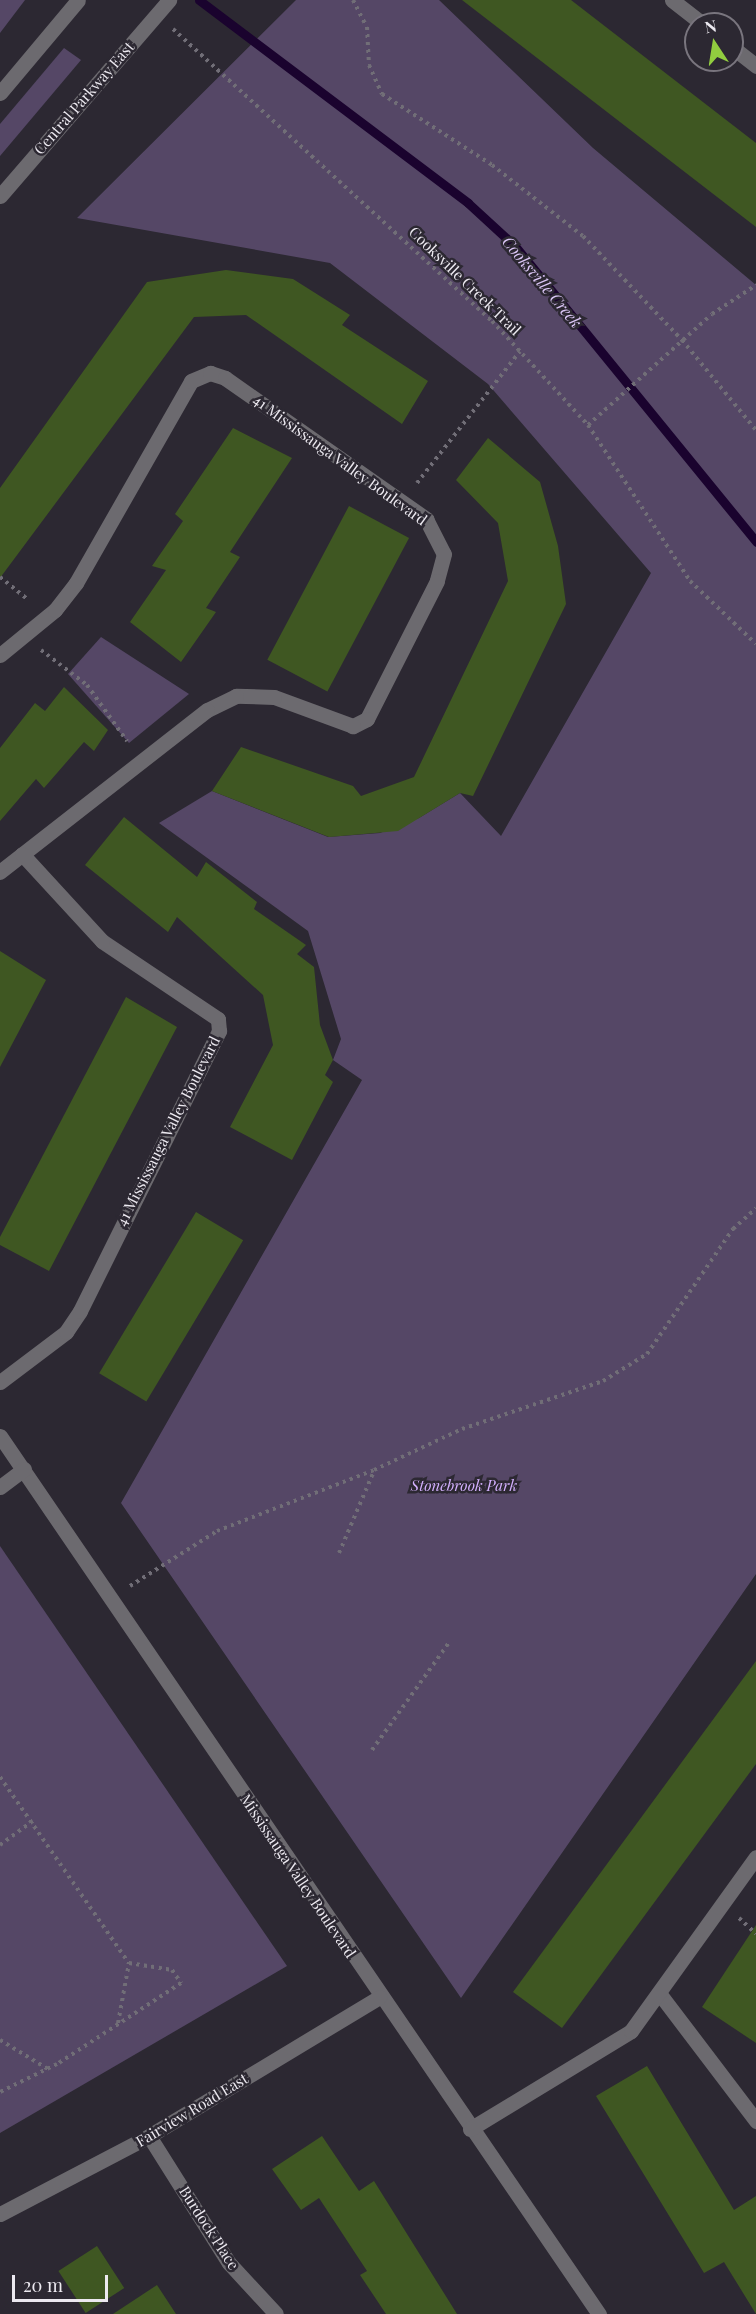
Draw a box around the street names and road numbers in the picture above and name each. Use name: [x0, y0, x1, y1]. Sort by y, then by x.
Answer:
street label: Central Parkway East: [30, 38, 138, 158]
street label: Cooksville Creek Trail: [405, 223, 525, 339]
street label: 41 Mississauga Valley Boulevard: [249, 391, 431, 529]
street label: 41 Mississauga Valley Boulevard: [112, 1033, 224, 1229]
street label: Mississauga Valley Boulevard: [236, 1790, 360, 1962]
street label: Fairview Road East: [133, 2069, 251, 2151]
street label: Burdock Place: [175, 2183, 243, 2273]

